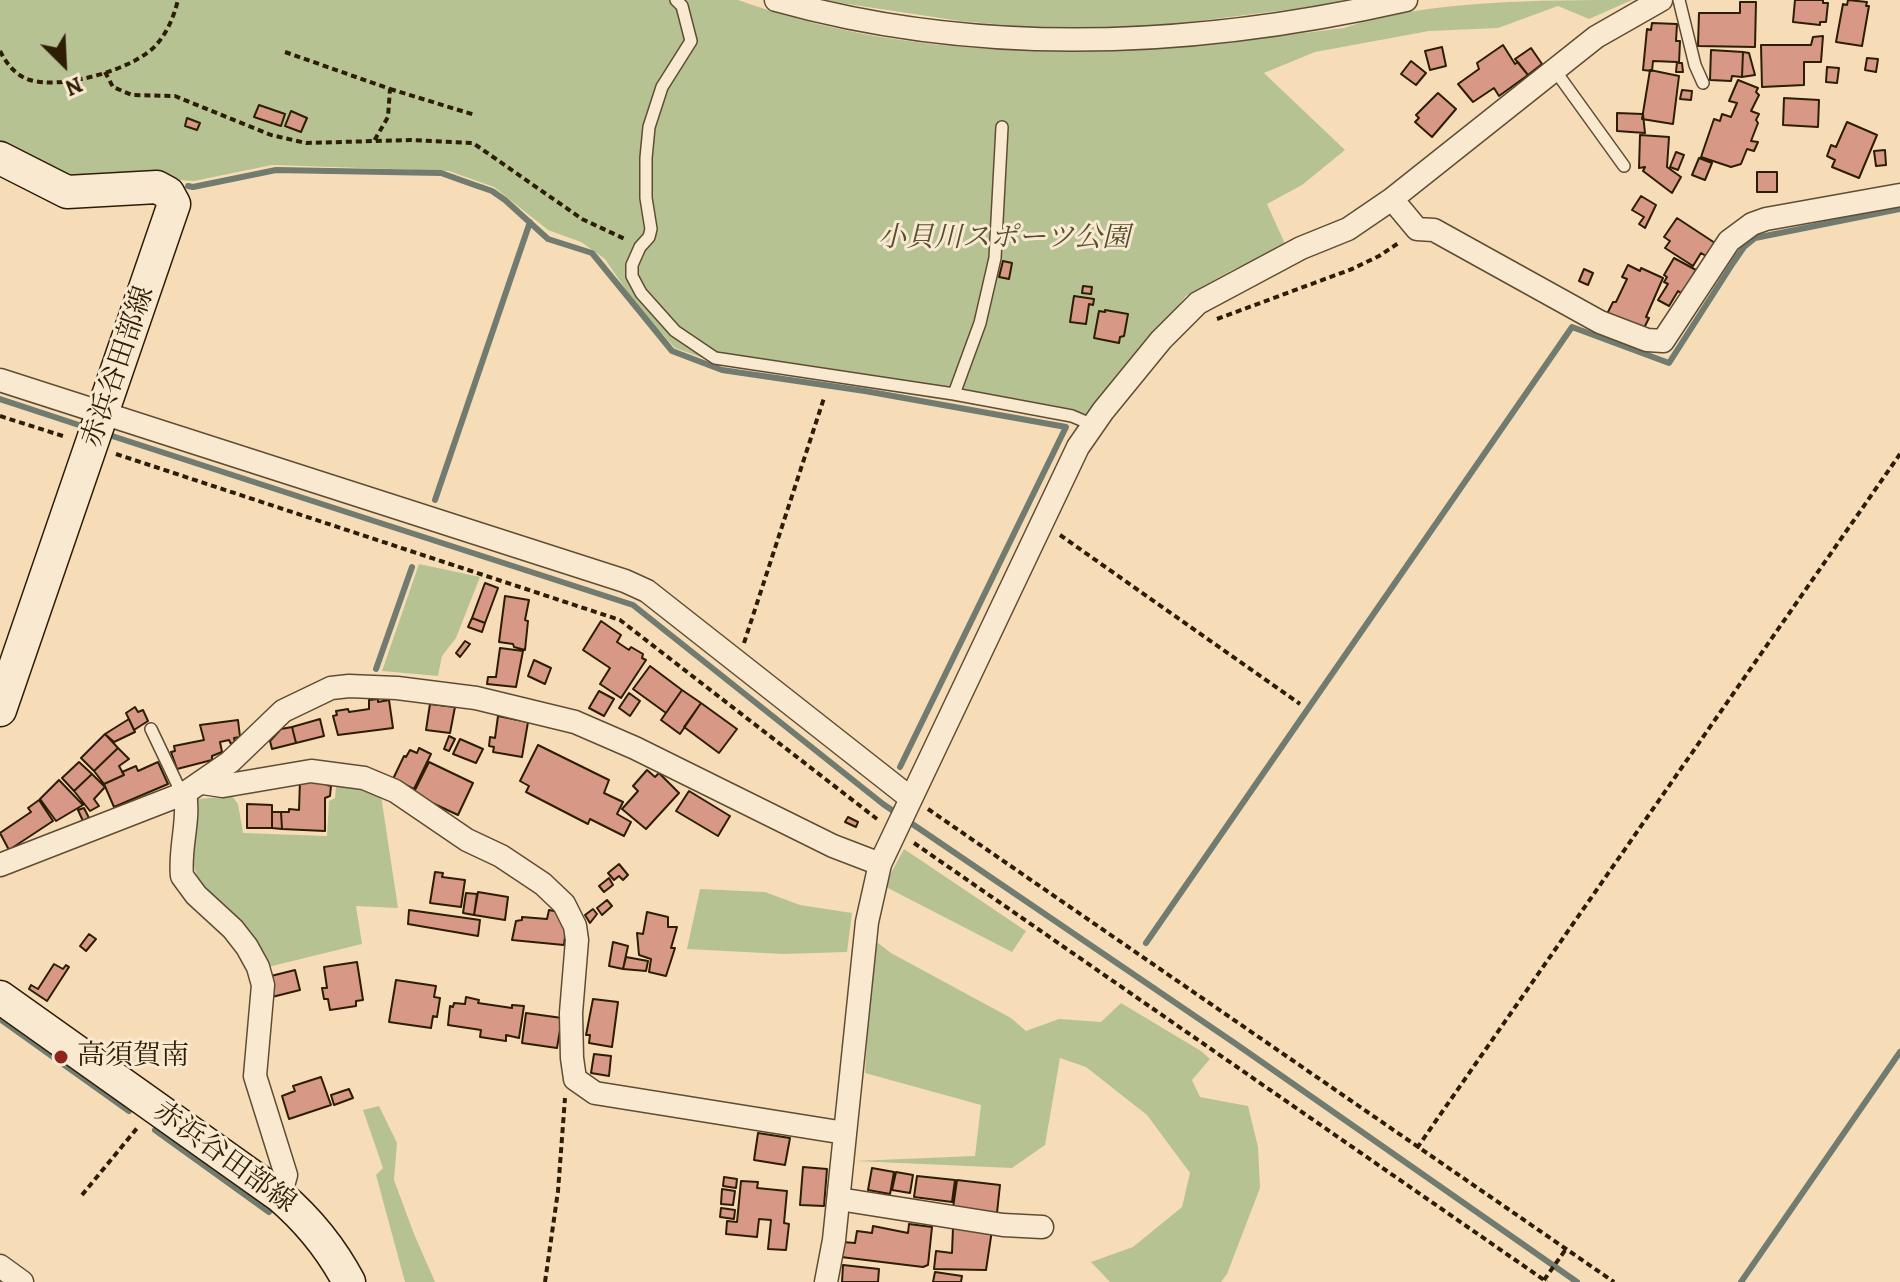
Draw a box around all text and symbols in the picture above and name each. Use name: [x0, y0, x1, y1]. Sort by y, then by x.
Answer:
north arrow: [24, 24, 104, 104]
text: N: [60, 69, 87, 103]
park label: 小貝川スポーツ公園: [878, 222, 1130, 256]
street label: 赤浜谷田部線: [76, 282, 162, 452]
place label: 高須賀南: [77, 1040, 189, 1074]
marker: 高須賀南: [52, 1048, 70, 1066]
street label: 赤浜谷田部線: [146, 1095, 302, 1221]

